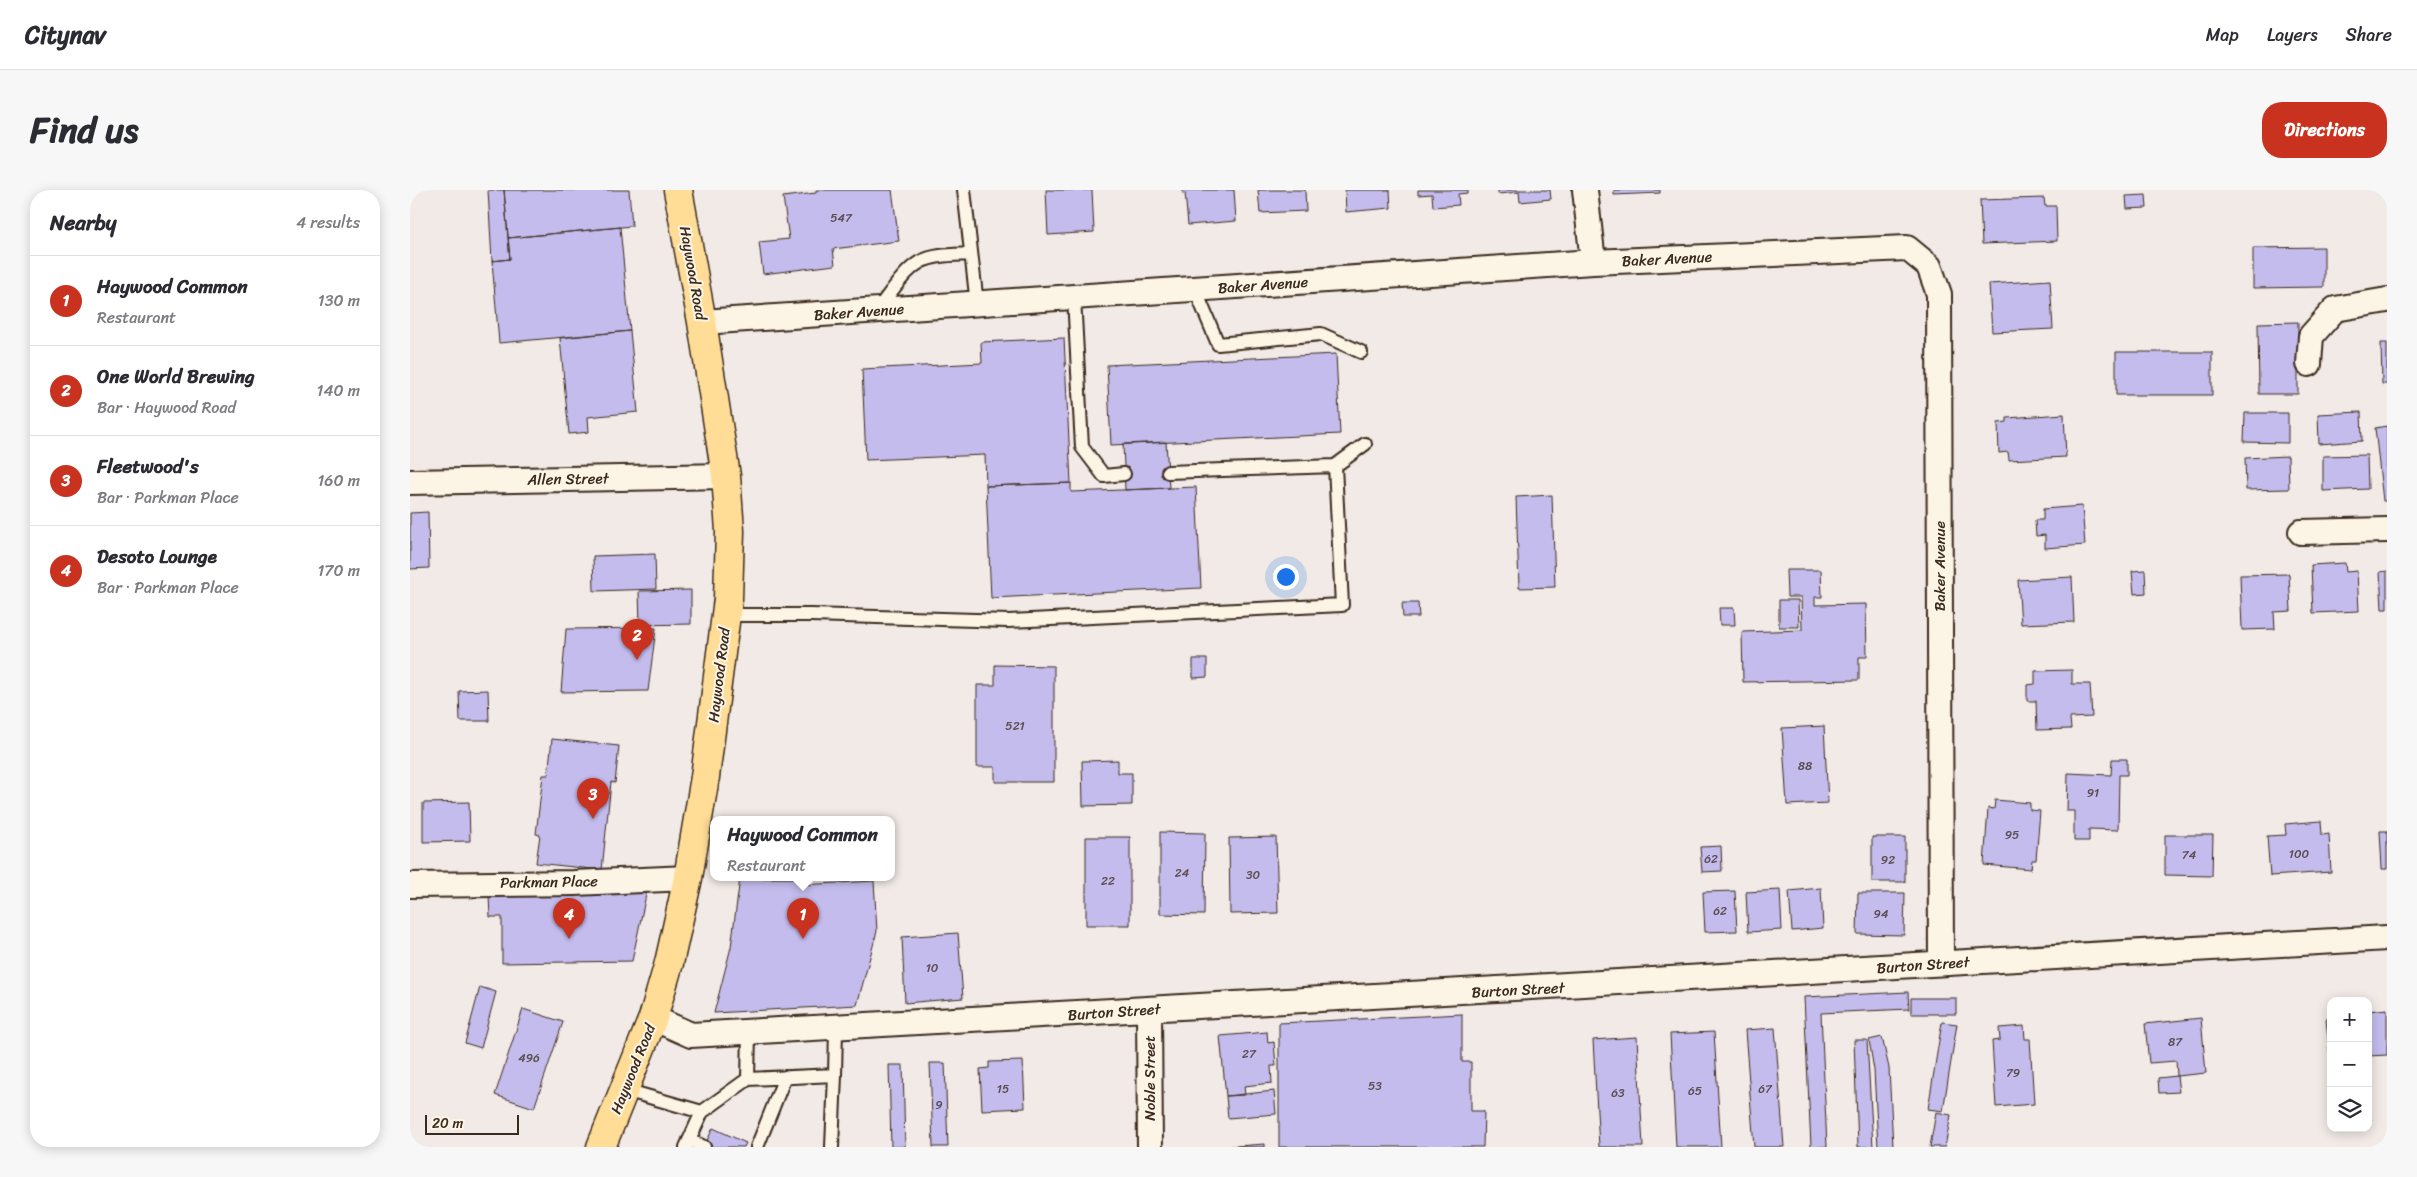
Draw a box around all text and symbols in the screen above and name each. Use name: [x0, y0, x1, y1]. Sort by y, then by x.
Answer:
text: Citynav: [25, 14, 106, 56]
text: Map: [2206, 19, 2239, 51]
text: Layers: [2267, 19, 2318, 51]
text: Share: [2346, 19, 2392, 51]
text: Find us: [30, 99, 138, 161]
button: Directions: [2262, 102, 2387, 158]
text: Nearby: [50, 204, 116, 242]
house number: 547: [830, 207, 853, 229]
text: 4 results: [296, 208, 360, 237]
street label: Haywood Road: [672, 224, 714, 323]
street label: Baker Avenue: [1621, 244, 1713, 274]
street label: Baker Avenue: [1217, 269, 1309, 301]
text: Haywood Common: [97, 270, 248, 303]
text: 1: [63, 286, 69, 315]
text: 130 m: [318, 286, 360, 315]
street label: Baker Avenue: [813, 296, 905, 328]
text: Restaurant: [97, 303, 176, 332]
text: One World Brewing: [97, 360, 255, 393]
text: 2: [61, 376, 71, 405]
text: 140 m: [317, 376, 360, 405]
text: Bar · Haywood Road: [97, 393, 236, 422]
text: Fleetwood's: [97, 450, 199, 483]
street label: Allen Street: [526, 465, 610, 493]
text: 3: [62, 466, 70, 495]
text: 160 m: [317, 466, 360, 495]
text: Bar · Parkman Place: [97, 483, 239, 512]
street label: Baker Avenue: [1927, 520, 1953, 611]
text: Desoto Lounge: [97, 540, 217, 573]
text: 4: [61, 556, 71, 585]
text: 170 m: [317, 556, 360, 585]
your location: [1273, 564, 1299, 590]
text: Bar · Parkman Place: [97, 573, 239, 602]
pin: 2: [621, 619, 653, 660]
street label: Haywood Road: [700, 625, 738, 724]
house number: 521: [1005, 715, 1025, 737]
house number: 88: [1798, 755, 1812, 777]
pin: 3: [577, 778, 609, 819]
house number: 91: [2087, 782, 2099, 804]
popup: [710, 816, 895, 881]
text: Haywood Common: [727, 818, 878, 851]
house number: 95: [2005, 824, 2019, 846]
house number: 100: [2289, 843, 2310, 865]
house number: 74: [2182, 844, 2197, 866]
house number: 62: [1704, 848, 1718, 870]
house number: 92: [1881, 849, 1895, 871]
text: Restaurant: [727, 851, 806, 880]
house number: 24: [1175, 862, 1190, 884]
house number: 30: [1246, 864, 1260, 886]
street label: Parkman Place: [500, 868, 598, 896]
house number: 22: [1101, 870, 1115, 892]
pin: 4: [553, 898, 585, 939]
pin: 1: [787, 898, 819, 939]
house number: 62: [1713, 900, 1727, 922]
house number: 94: [1874, 903, 1889, 925]
street label: Burton Street: [1876, 949, 1971, 981]
house number: 10: [926, 957, 939, 979]
street label: Burton Street: [1471, 975, 1566, 1005]
street label: Burton Street: [1067, 996, 1162, 1028]
map controls: [2327, 997, 2372, 1132]
button: +: [2327, 997, 2372, 1042]
street label: Haywood Road: [603, 1019, 663, 1118]
house number: 87: [2168, 1031, 2183, 1053]
street label: Noble Street: [1137, 1035, 1163, 1121]
button: −: [2327, 1042, 2372, 1087]
house number: 27: [1242, 1043, 1257, 1065]
house number: 496: [518, 1047, 540, 1069]
house number: 79: [2006, 1062, 2020, 1084]
house number: 53: [1368, 1075, 1382, 1097]
house number: 15: [997, 1078, 1009, 1100]
house number: 67: [1758, 1078, 1773, 1100]
house number: 65: [1688, 1080, 1702, 1102]
house number: 63: [1611, 1082, 1625, 1104]
button: layers: [2327, 1087, 2372, 1132]
house number: 9: [935, 1094, 943, 1116]
text: 20 m: [432, 1111, 463, 1136]
scale bar: [425, 1112, 519, 1135]

